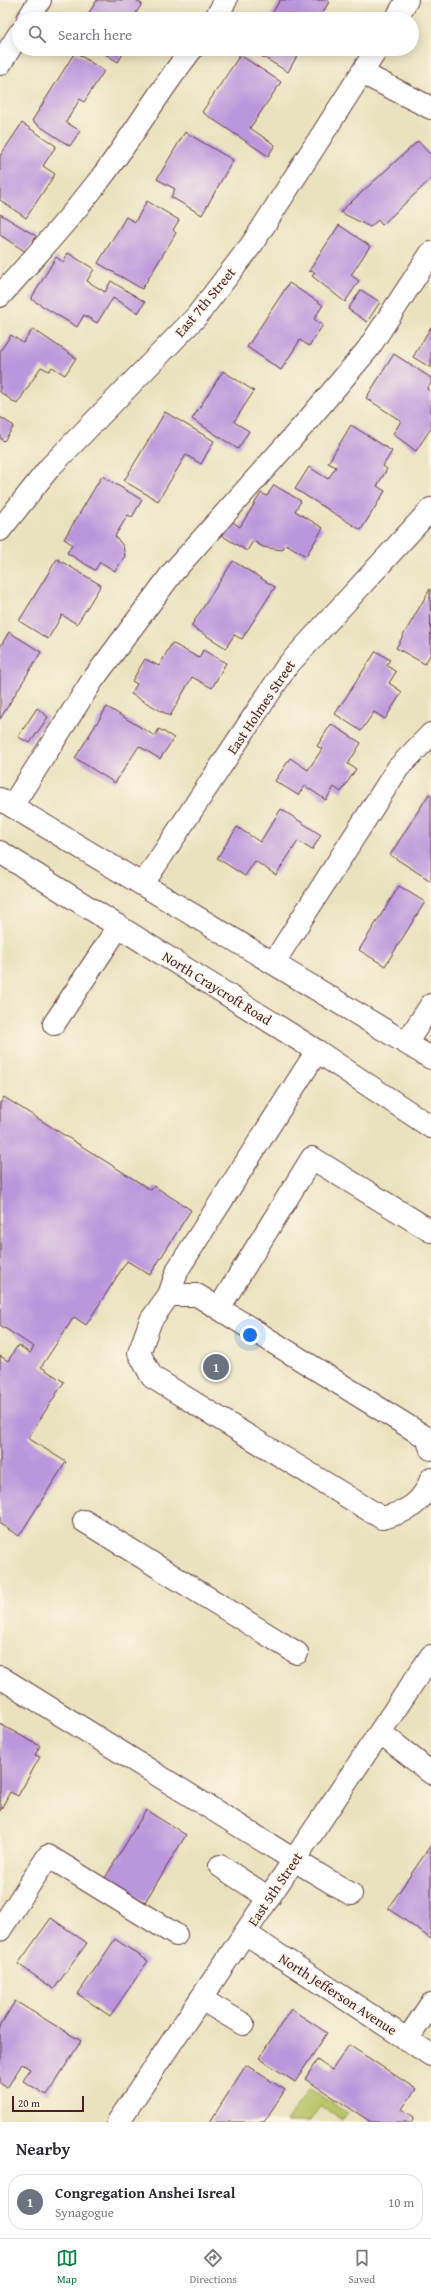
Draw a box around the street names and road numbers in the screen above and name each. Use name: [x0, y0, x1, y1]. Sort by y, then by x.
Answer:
street label: East 7th Street: [170, 263, 240, 341]
street label: East Holmes Street: [222, 656, 300, 758]
street label: North Craycroft Road: [158, 946, 276, 1030]
street label: East 5th Street: [243, 1848, 307, 1930]
street label: North Jefferson Avenue: [275, 1948, 401, 2040]

